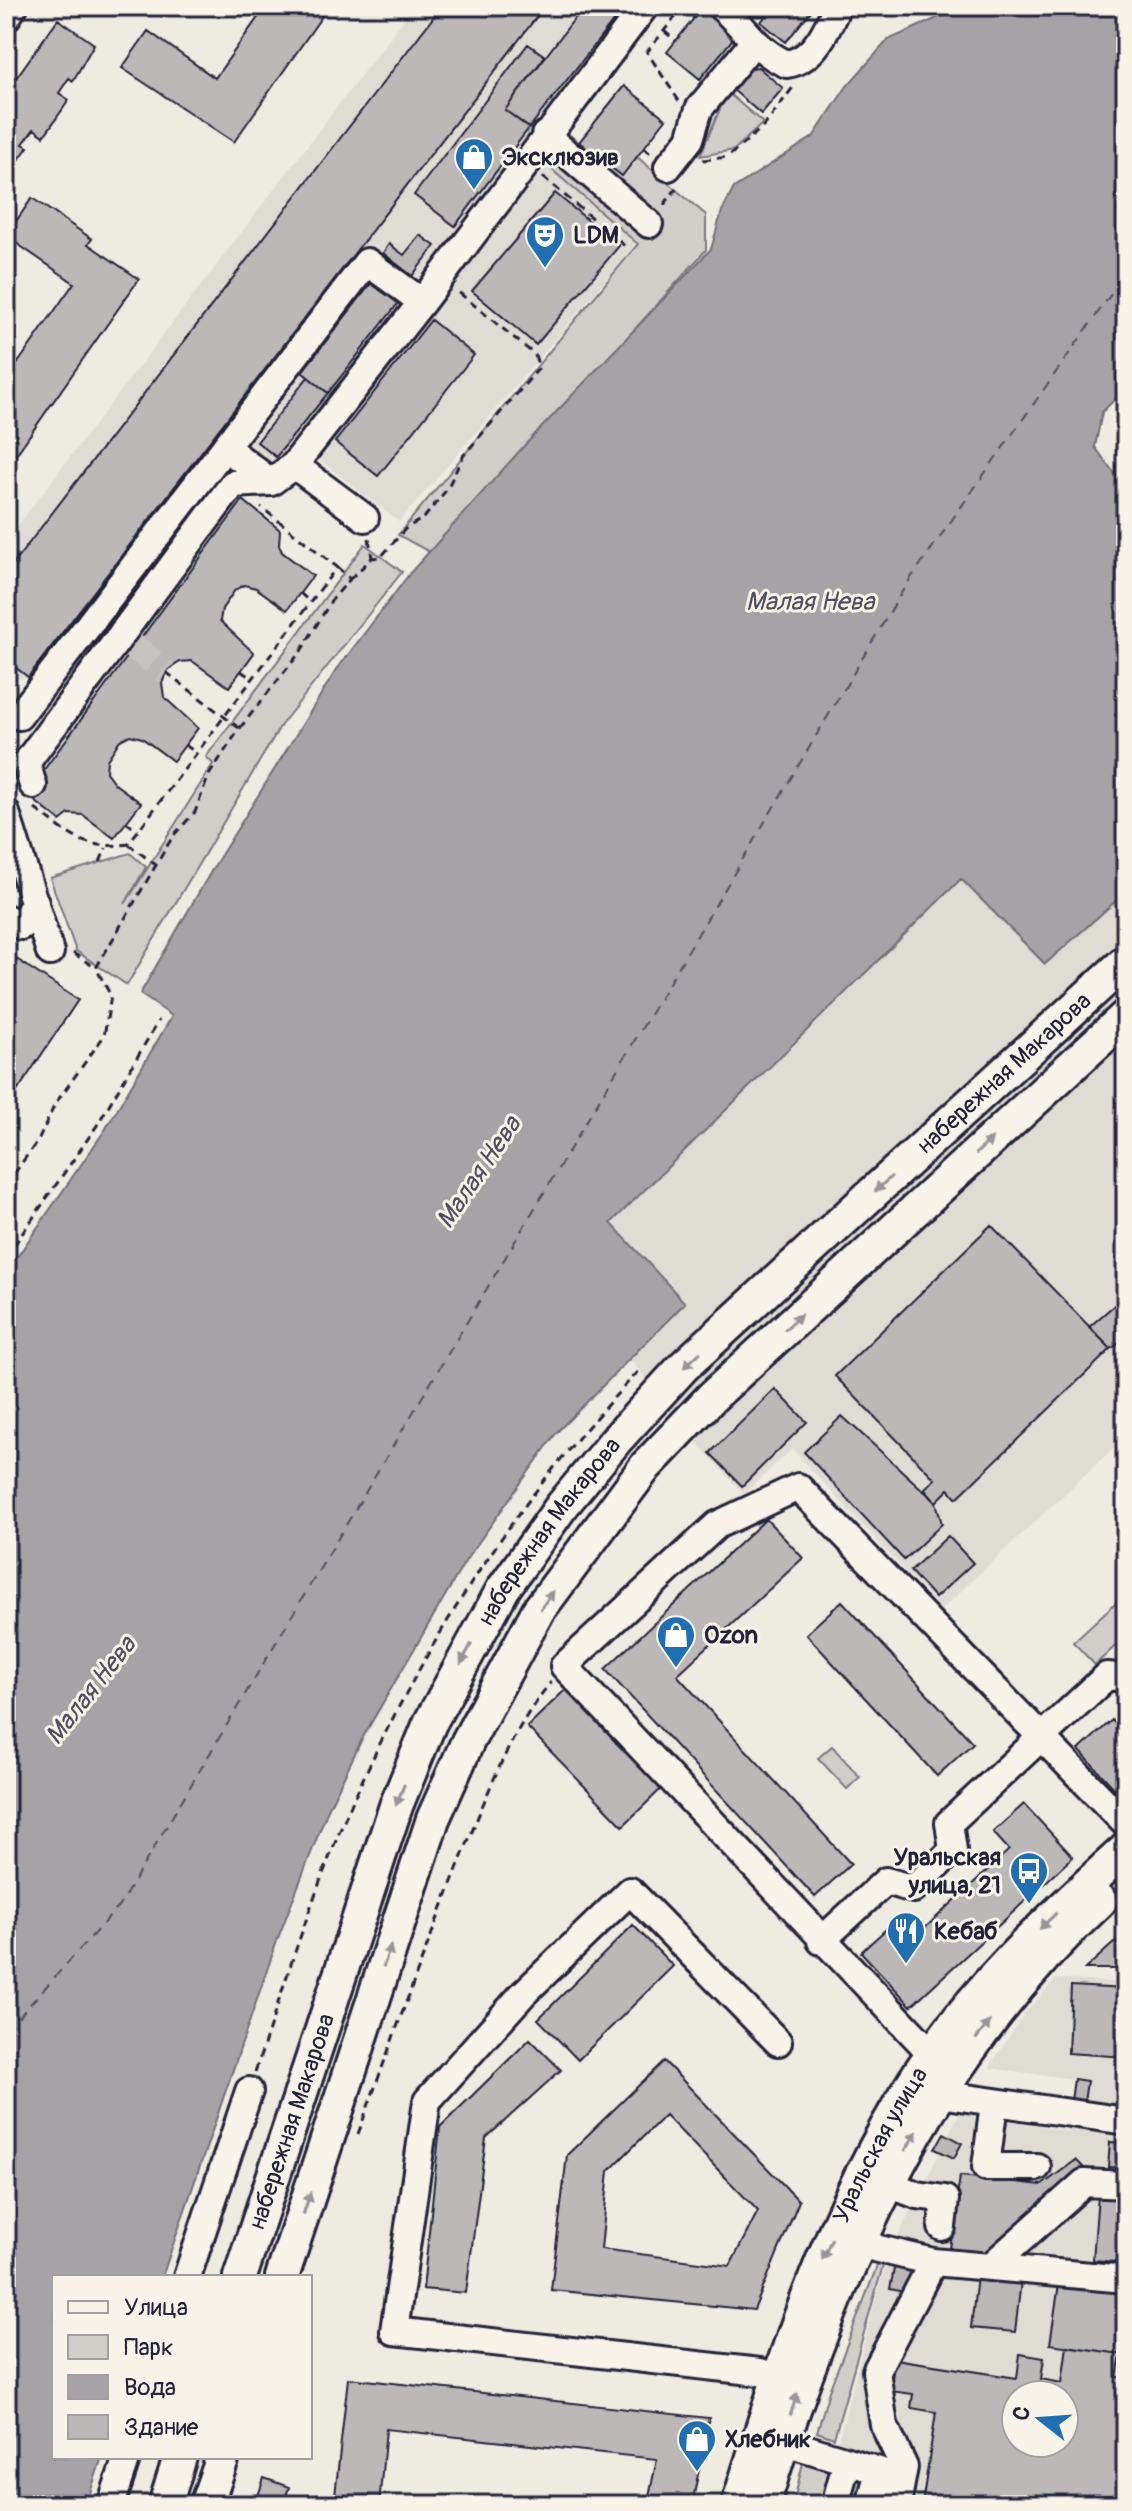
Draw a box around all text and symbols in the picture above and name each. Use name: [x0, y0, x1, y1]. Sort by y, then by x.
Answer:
shop icon: Эксклюзив: [453, 136, 495, 191]
place label: Эксклюзив: [502, 143, 619, 172]
theatre icon: LDM: [524, 214, 566, 269]
place label: LDM: [573, 221, 619, 250]
water label: Малая Нева: [746, 586, 876, 618]
street label: набережная Макарова: [911, 986, 1097, 1160]
water label: Малая Нева: [430, 1109, 529, 1235]
one-way arrow: [974, 1138, 993, 1156]
one-way arrow: [874, 1174, 893, 1192]
one-way arrow: [783, 1314, 802, 1332]
one-way arrow: [682, 1350, 701, 1368]
street label: набережная Макарова: [472, 1432, 627, 1631]
one-way arrow: [539, 1589, 554, 1610]
shop icon: Ozon: [655, 1614, 697, 1669]
place label: Ozon: [704, 1621, 758, 1650]
water label: Малая Нева: [39, 1629, 144, 1751]
one-way arrow: [459, 1642, 472, 1665]
one-way arrow: [393, 1783, 406, 1807]
place label: Уральская улица, 21: [893, 1843, 1001, 1900]
bus stop icon: Уральская улица, 21: [1008, 1850, 1050, 1905]
restaurant icon: Кебаб: [885, 1910, 927, 1965]
one-way arrow: [1039, 1911, 1058, 1929]
place label: Кебаб: [934, 1917, 998, 1946]
one-way arrow: [382, 1943, 394, 1967]
street label: набережная Макарова: [243, 2010, 341, 2233]
one-way arrow: [974, 2020, 991, 2040]
street label: Уральская улица: [827, 2062, 934, 2227]
one-way arrow: [904, 2130, 918, 2152]
one-way arrow: [301, 2191, 313, 2215]
one-way arrow: [821, 2237, 834, 2261]
legend: [52, 2275, 312, 2459]
text: Улица: [124, 2293, 188, 2322]
text: Парк: [124, 2333, 173, 2362]
text: Вода: [124, 2373, 176, 2402]
north arrow: [1000, 2379, 1080, 2459]
one-way arrow: [788, 2391, 801, 2415]
text: С: [1006, 2402, 1037, 2424]
text: Здание: [124, 2413, 199, 2442]
shop icon: Хлебник: [676, 2418, 718, 2473]
place label: Хлебник: [725, 2425, 811, 2454]

